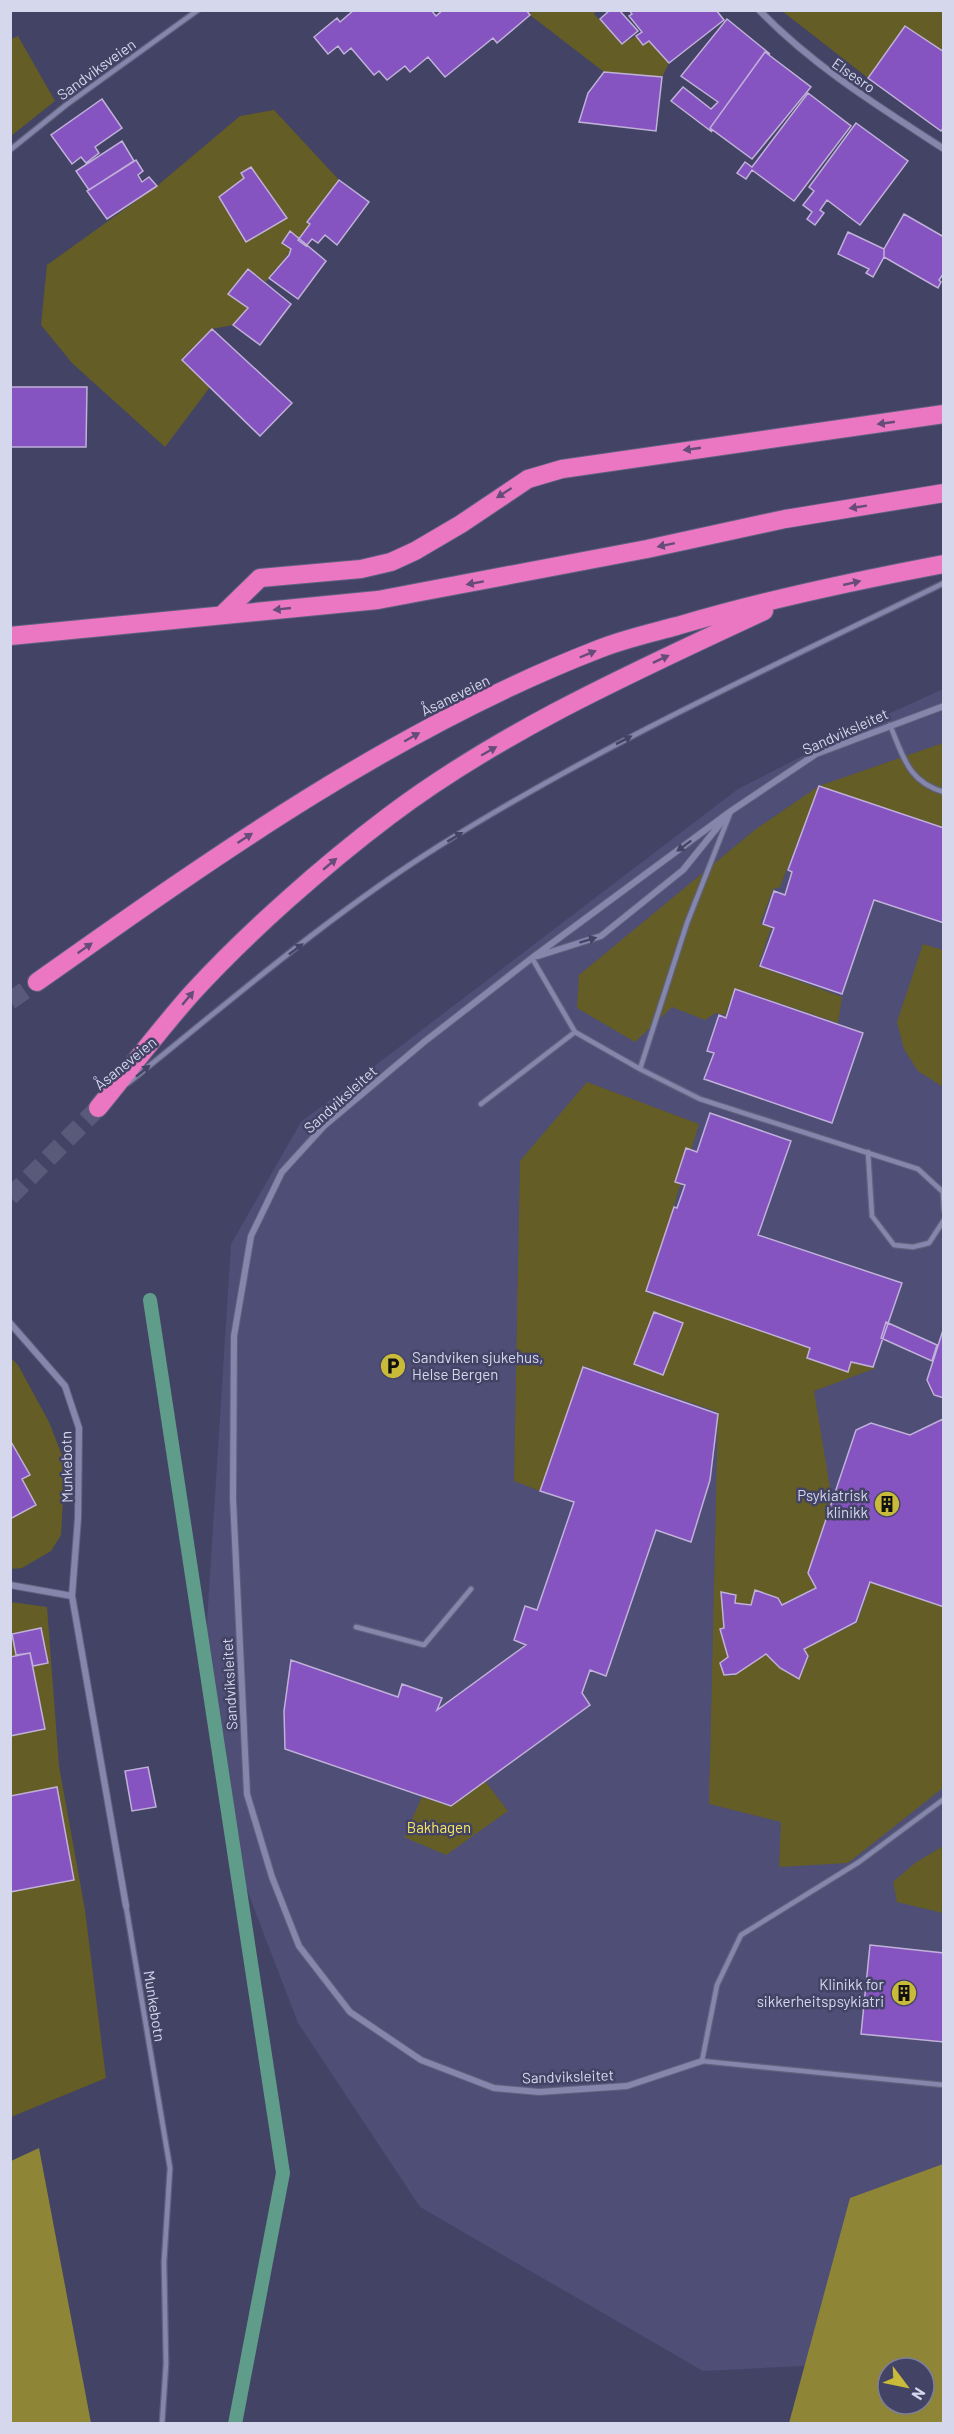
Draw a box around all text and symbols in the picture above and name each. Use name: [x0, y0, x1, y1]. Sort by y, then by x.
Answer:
street label: Sandviksveien: [53, 35, 139, 103]
street label: Elsesro: [829, 54, 879, 96]
one-way arrow: [876, 418, 895, 428]
one-way arrow: [683, 445, 702, 454]
one-way arrow: [496, 487, 512, 498]
one-way arrow: [848, 503, 867, 512]
one-way arrow: [657, 541, 676, 550]
one-way arrow: [465, 578, 484, 587]
one-way arrow: [843, 578, 862, 587]
one-way arrow: [272, 604, 291, 614]
one-way arrow: [580, 649, 597, 658]
one-way arrow: [652, 655, 669, 664]
street label: Åsaneveien: [417, 670, 492, 719]
street label: Sandviksleitet: [799, 704, 891, 758]
one-way arrow: [404, 732, 421, 742]
one-way arrow: [615, 735, 633, 745]
one-way arrow: [481, 746, 497, 757]
one-way arrow: [447, 831, 463, 842]
one-way arrow: [237, 832, 253, 844]
one-way arrow: [676, 839, 692, 852]
one-way arrow: [323, 859, 338, 871]
one-way arrow: [579, 935, 597, 944]
one-way arrow: [76, 942, 92, 954]
one-way arrow: [287, 943, 303, 955]
one-way arrow: [182, 990, 195, 1006]
street label: Åsaneveien: [90, 1032, 160, 1093]
street label: Sandviksleitet: [300, 1062, 380, 1136]
one-way arrow: [136, 1065, 151, 1078]
place label: Sandviken sjukehus, Helse Bergen: [412, 1348, 543, 1383]
parking icon: Sandviken sjukehus, Helse Bergen: [378, 1351, 408, 1381]
street label: Munkebotn: [56, 1431, 76, 1503]
place label: Psykiatrisk klinikk: [797, 1486, 868, 1521]
building icon: Psykiatrisk klinikk: [872, 1489, 902, 1519]
street label: Sandviksleitet: [218, 1638, 240, 1730]
park label: Bakhagen: [407, 1818, 471, 1836]
street label: Munkebotn: [140, 1969, 170, 2043]
place label: Klinikk for sikkerheitspsykiatri: [757, 1975, 885, 2010]
building icon: Klinikk for sikkerheitspsykiatri: [889, 1978, 919, 2008]
street label: Sandviksleitet: [522, 2065, 614, 2087]
north arrow: [876, 2356, 936, 2416]
text: N: [908, 2385, 930, 2404]

